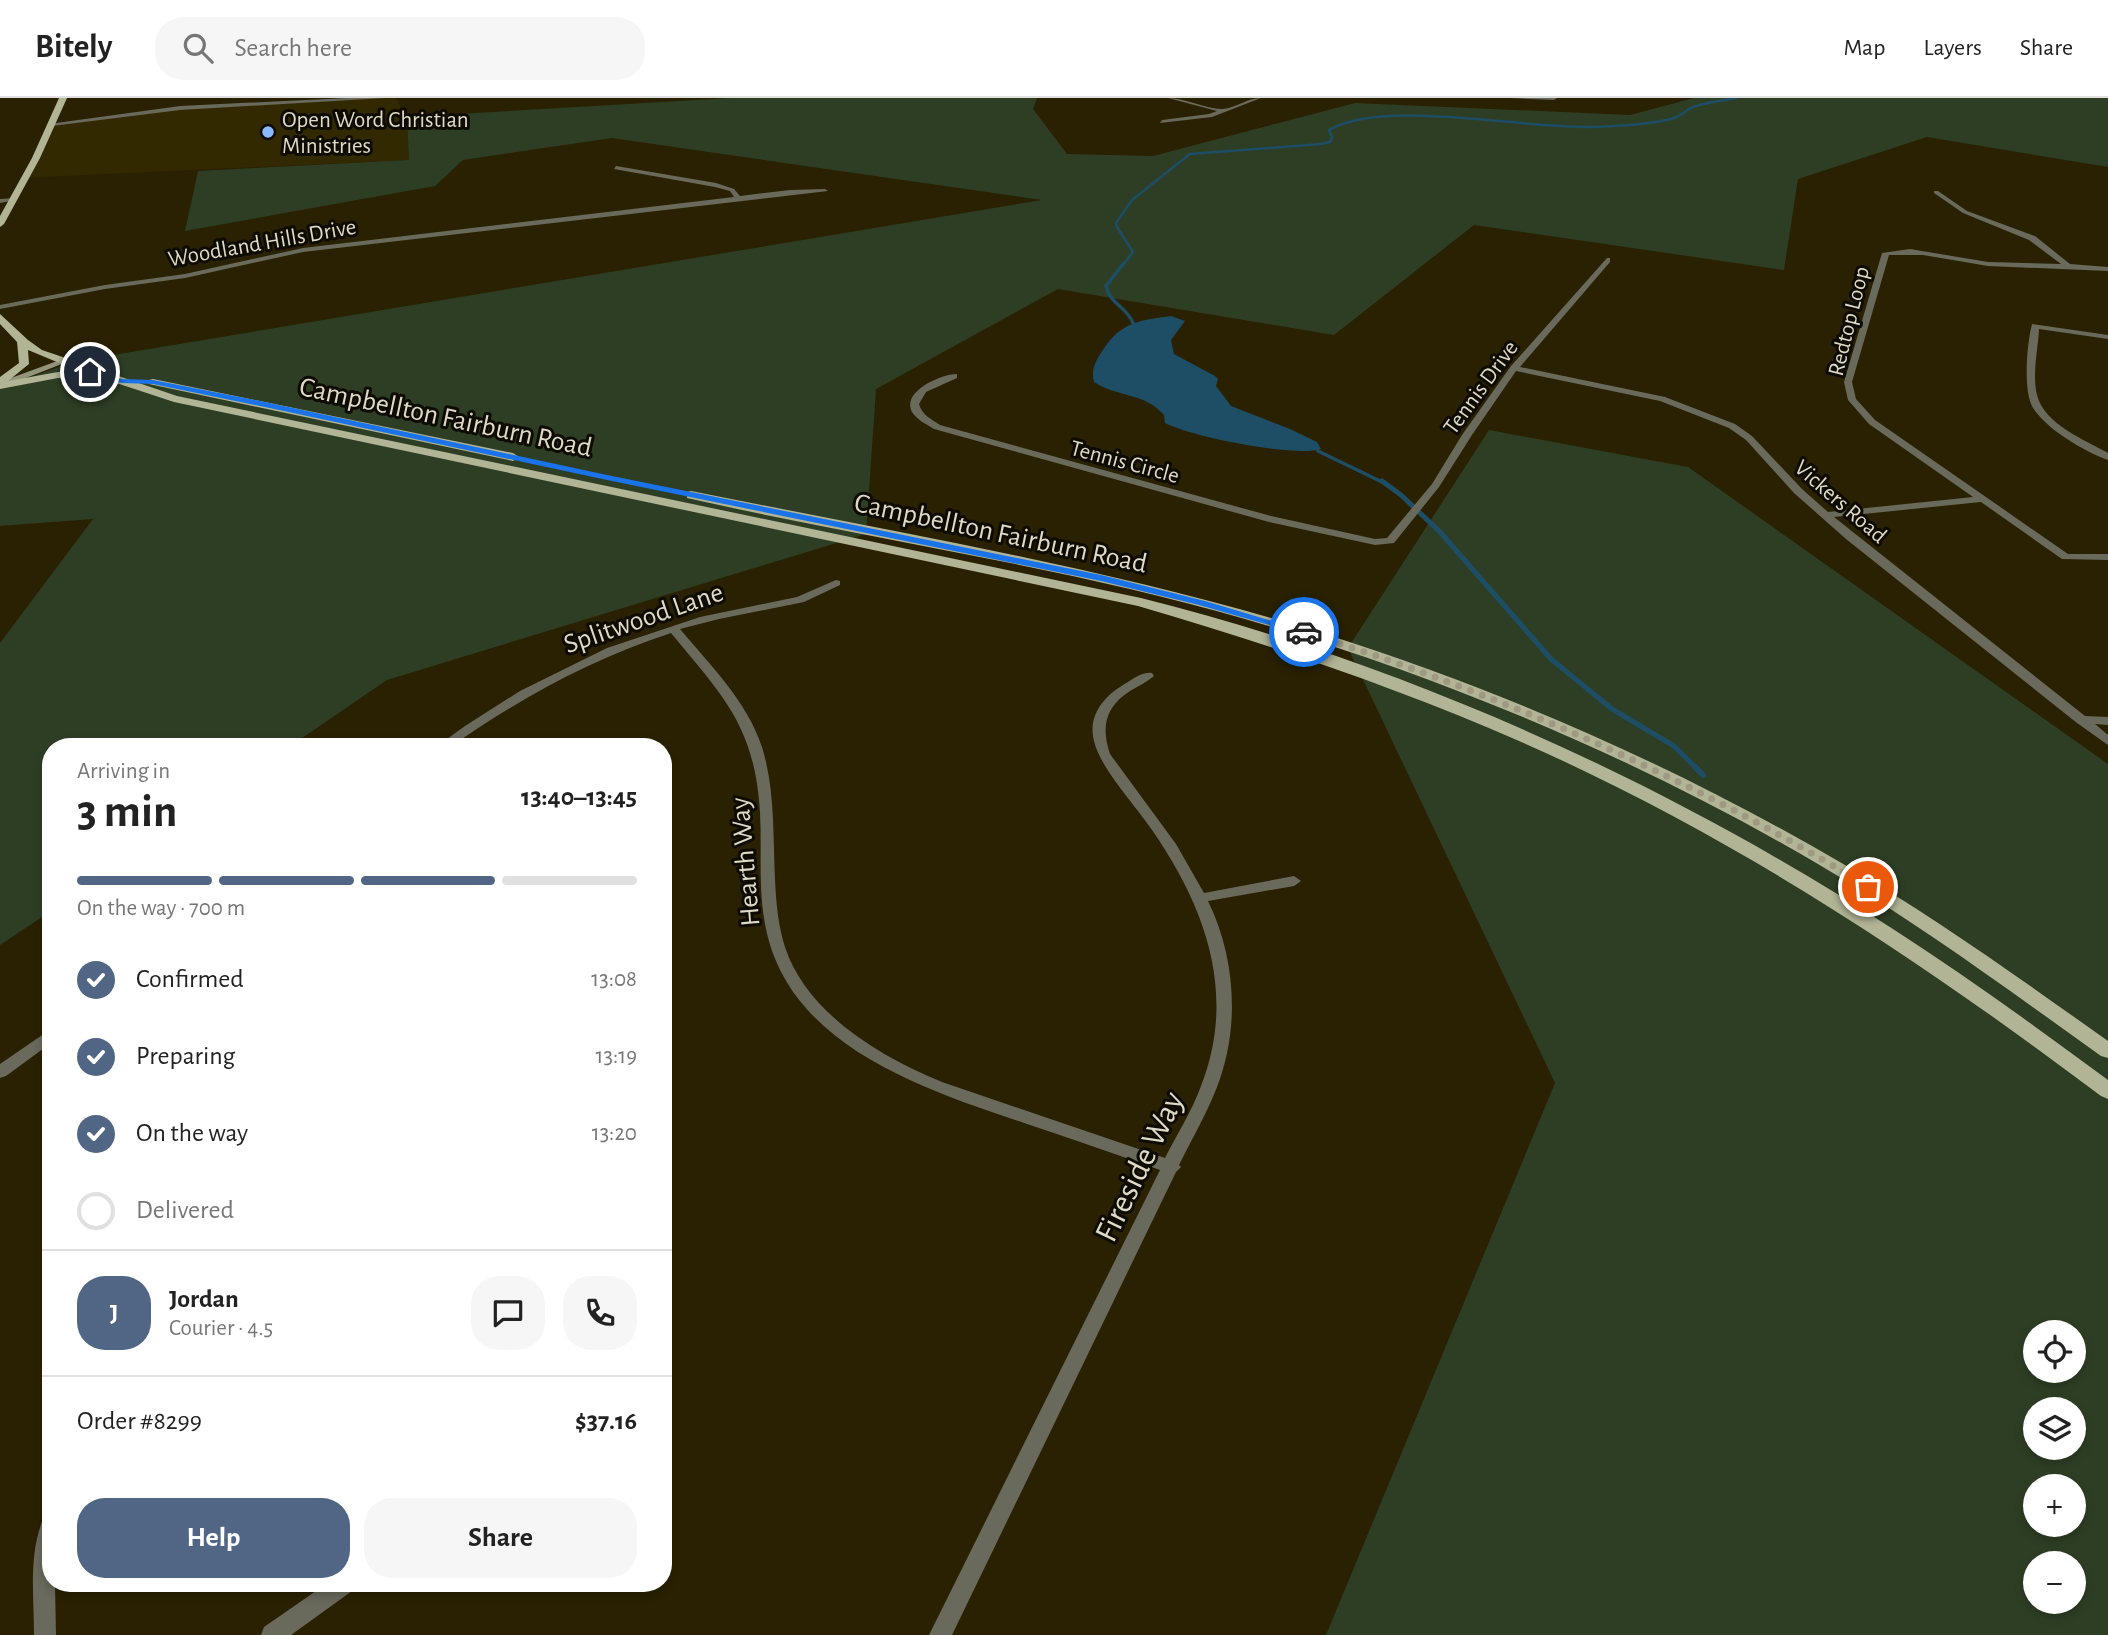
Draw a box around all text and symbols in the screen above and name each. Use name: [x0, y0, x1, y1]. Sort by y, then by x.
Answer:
search box: [155, 17, 645, 80]
icon: search: [179, 29, 217, 67]
text: Bitely: [35, 31, 113, 64]
text: Search here: [235, 35, 352, 61]
text: Map: [1843, 36, 1885, 60]
text: Layers: [1923, 36, 1982, 60]
text: Share: [2020, 36, 2073, 60]
place label: Open Word Christian Ministries: [282, 109, 469, 158]
marker: Open Word Christian Ministries: [260, 124, 276, 140]
street label: Woodland Hills Drive: [166, 216, 358, 271]
street label: Redtop Loop: [1825, 264, 1874, 378]
street label: Tennis Drive: [1440, 337, 1523, 439]
pin: [60, 342, 120, 402]
icon: home: [71, 353, 109, 391]
street label: Campbellton Fairburn Road: [297, 373, 594, 463]
street label: Tennis Circle: [1068, 437, 1182, 488]
street label: Vickers Road: [1790, 456, 1890, 548]
street label: Campbellton Fairburn Road: [852, 489, 1149, 579]
street label: Splitwood Lane: [560, 578, 727, 659]
courier: [1269, 597, 1339, 667]
icon: car: [1285, 613, 1323, 651]
text: Arriving in: [77, 760, 170, 783]
text: 13:40–13:45: [521, 784, 637, 810]
text: 3 min: [77, 789, 177, 835]
street label: Hearth Way: [726, 796, 766, 927]
pin: [1838, 857, 1898, 917]
icon: bag: [1849, 868, 1887, 906]
text: On the way · 700 m: [77, 897, 245, 920]
icon: check: [77, 961, 115, 999]
text: Confirmed: [136, 966, 244, 992]
text: 13:08: [591, 968, 637, 991]
icon: check: [77, 1038, 115, 1076]
text: Preparing: [136, 1043, 235, 1069]
text: 13:19: [596, 1045, 637, 1068]
street label: Fireside Way: [1090, 1087, 1191, 1247]
icon: check: [77, 1115, 115, 1153]
text: On the way: [136, 1120, 248, 1146]
text: 13:20: [592, 1122, 637, 1145]
text: Delivered: [136, 1197, 234, 1223]
button: chat: [471, 1276, 545, 1350]
button: phone: [563, 1276, 637, 1350]
text: Jordan: [169, 1286, 239, 1312]
text: J: [110, 1300, 118, 1326]
text: Courier · 4.5: [169, 1317, 273, 1340]
map controls: [2023, 1320, 2086, 1614]
button: locate: [2023, 1320, 2086, 1383]
button: layers: [2023, 1397, 2086, 1460]
text: Order #8299: [77, 1408, 202, 1434]
text: $37.16: [575, 1408, 637, 1434]
button: +: [2023, 1474, 2086, 1537]
button: Help: [77, 1498, 350, 1578]
button: Share: [364, 1498, 637, 1578]
button: −: [2023, 1551, 2086, 1614]

